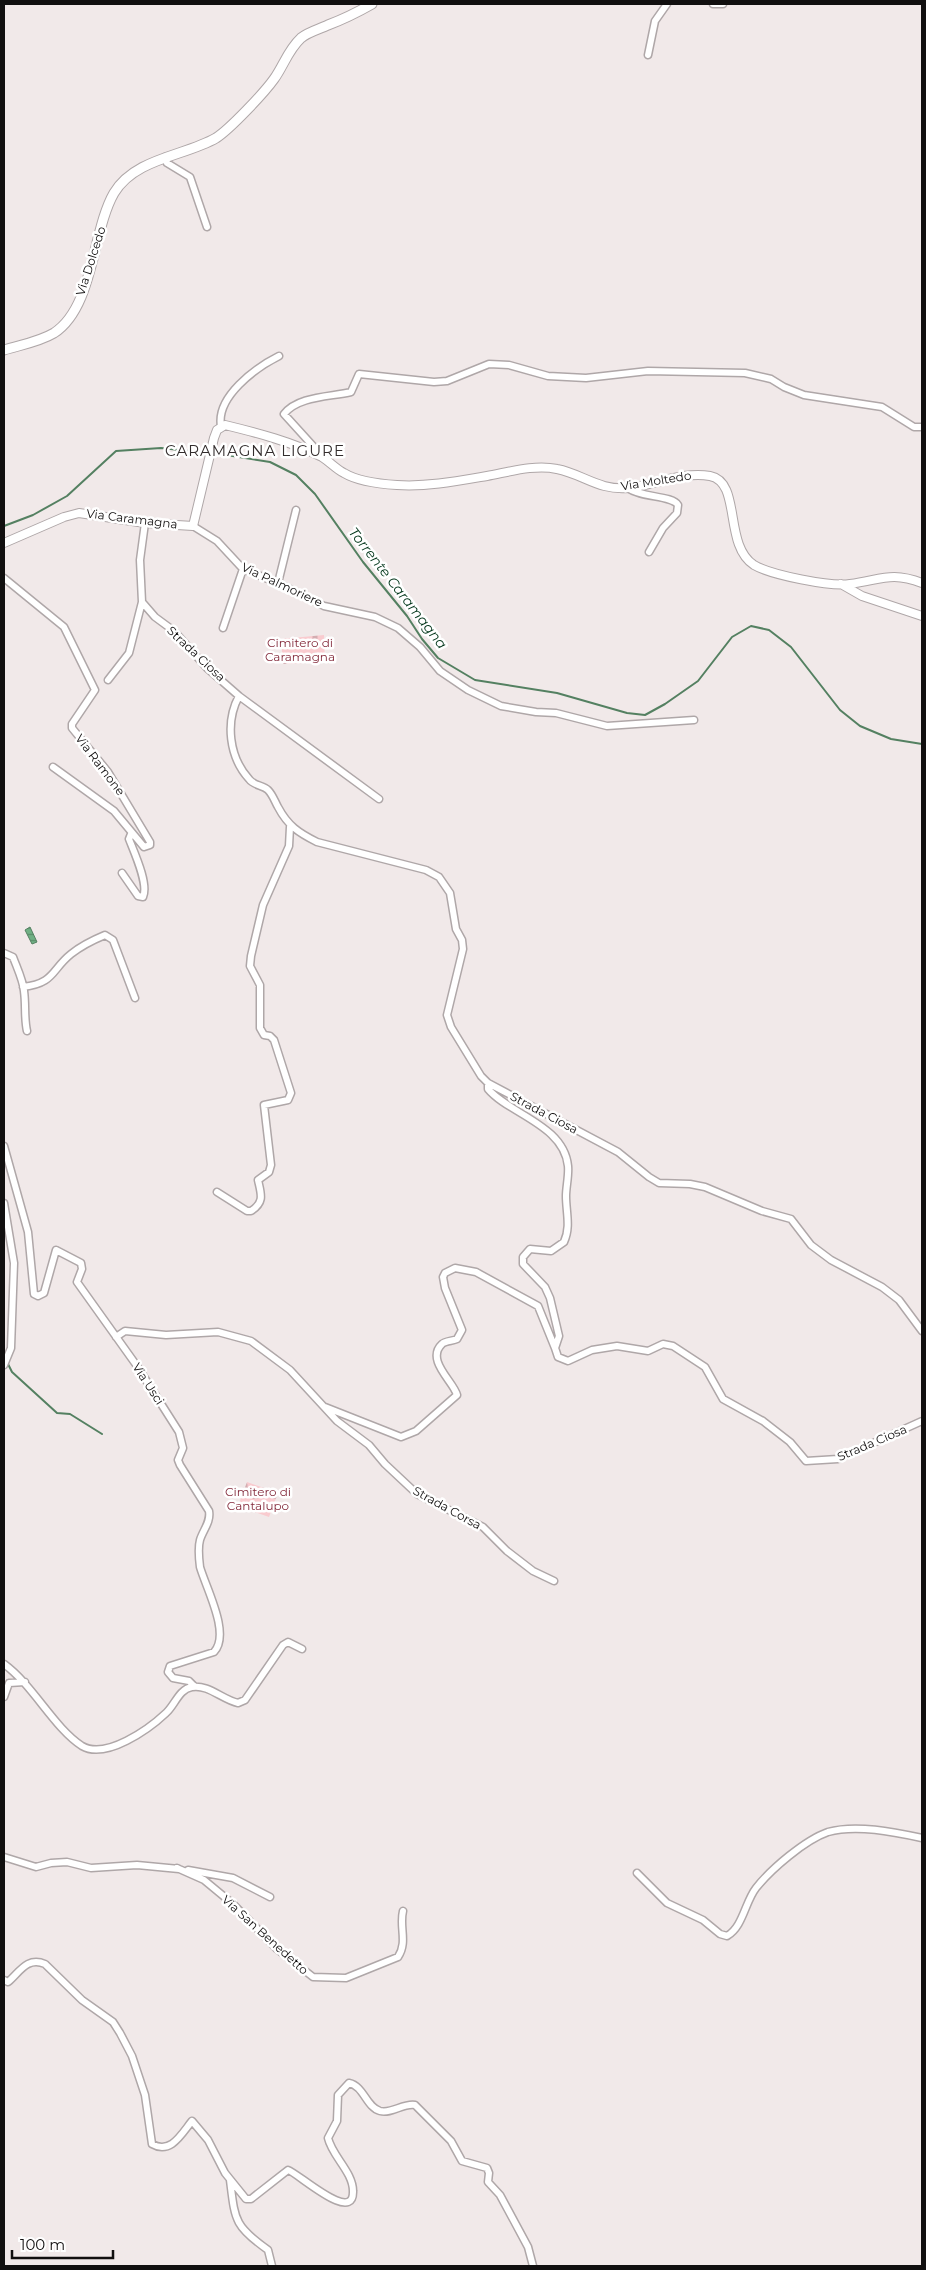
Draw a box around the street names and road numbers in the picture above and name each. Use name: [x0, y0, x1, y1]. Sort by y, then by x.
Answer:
street label: Via Dolcedo: [72, 224, 109, 297]
street label: Via Moltedo: [620, 468, 692, 493]
street label: Via Caramagna: [86, 505, 179, 532]
street label: Via Palmoriere: [239, 559, 325, 610]
street label: Strada Ciosa: [164, 623, 229, 684]
street label: Via Ramone: [72, 731, 128, 798]
street label: Strada Ciosa: [508, 1089, 581, 1137]
street label: Via Usci: [129, 1360, 167, 1407]
street label: Strada Ciosa: [835, 1421, 909, 1464]
street label: Strada Corsa: [411, 1483, 484, 1532]
street label: Via San Benedetto: [219, 1892, 312, 1977]

